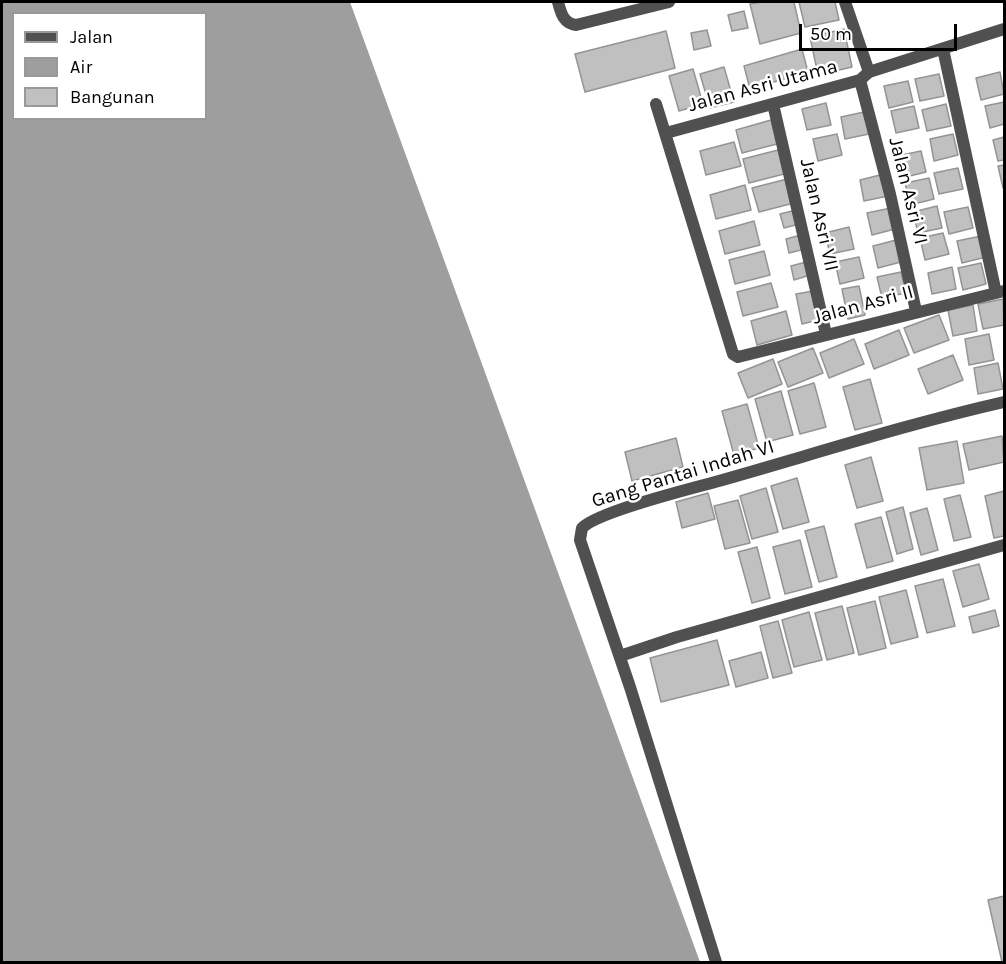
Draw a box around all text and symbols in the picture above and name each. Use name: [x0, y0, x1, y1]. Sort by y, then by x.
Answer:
legend: [12, 12, 207, 120]
scale bar: [802, 12, 960, 50]
text: 50 m: [810, 23, 852, 45]
text: Jalan: [70, 26, 113, 48]
street label: Jalan Asri Utama: [686, 55, 840, 117]
text: Air: [70, 56, 92, 78]
text: Bangunan: [70, 86, 155, 108]
street label: Jalan Asri VI: [883, 135, 933, 247]
street label: Jalan Asri VII: [794, 156, 844, 274]
street label: Jalan Asri II: [810, 280, 916, 330]
street label: Gang Pantai Indah VI: [589, 435, 777, 513]

